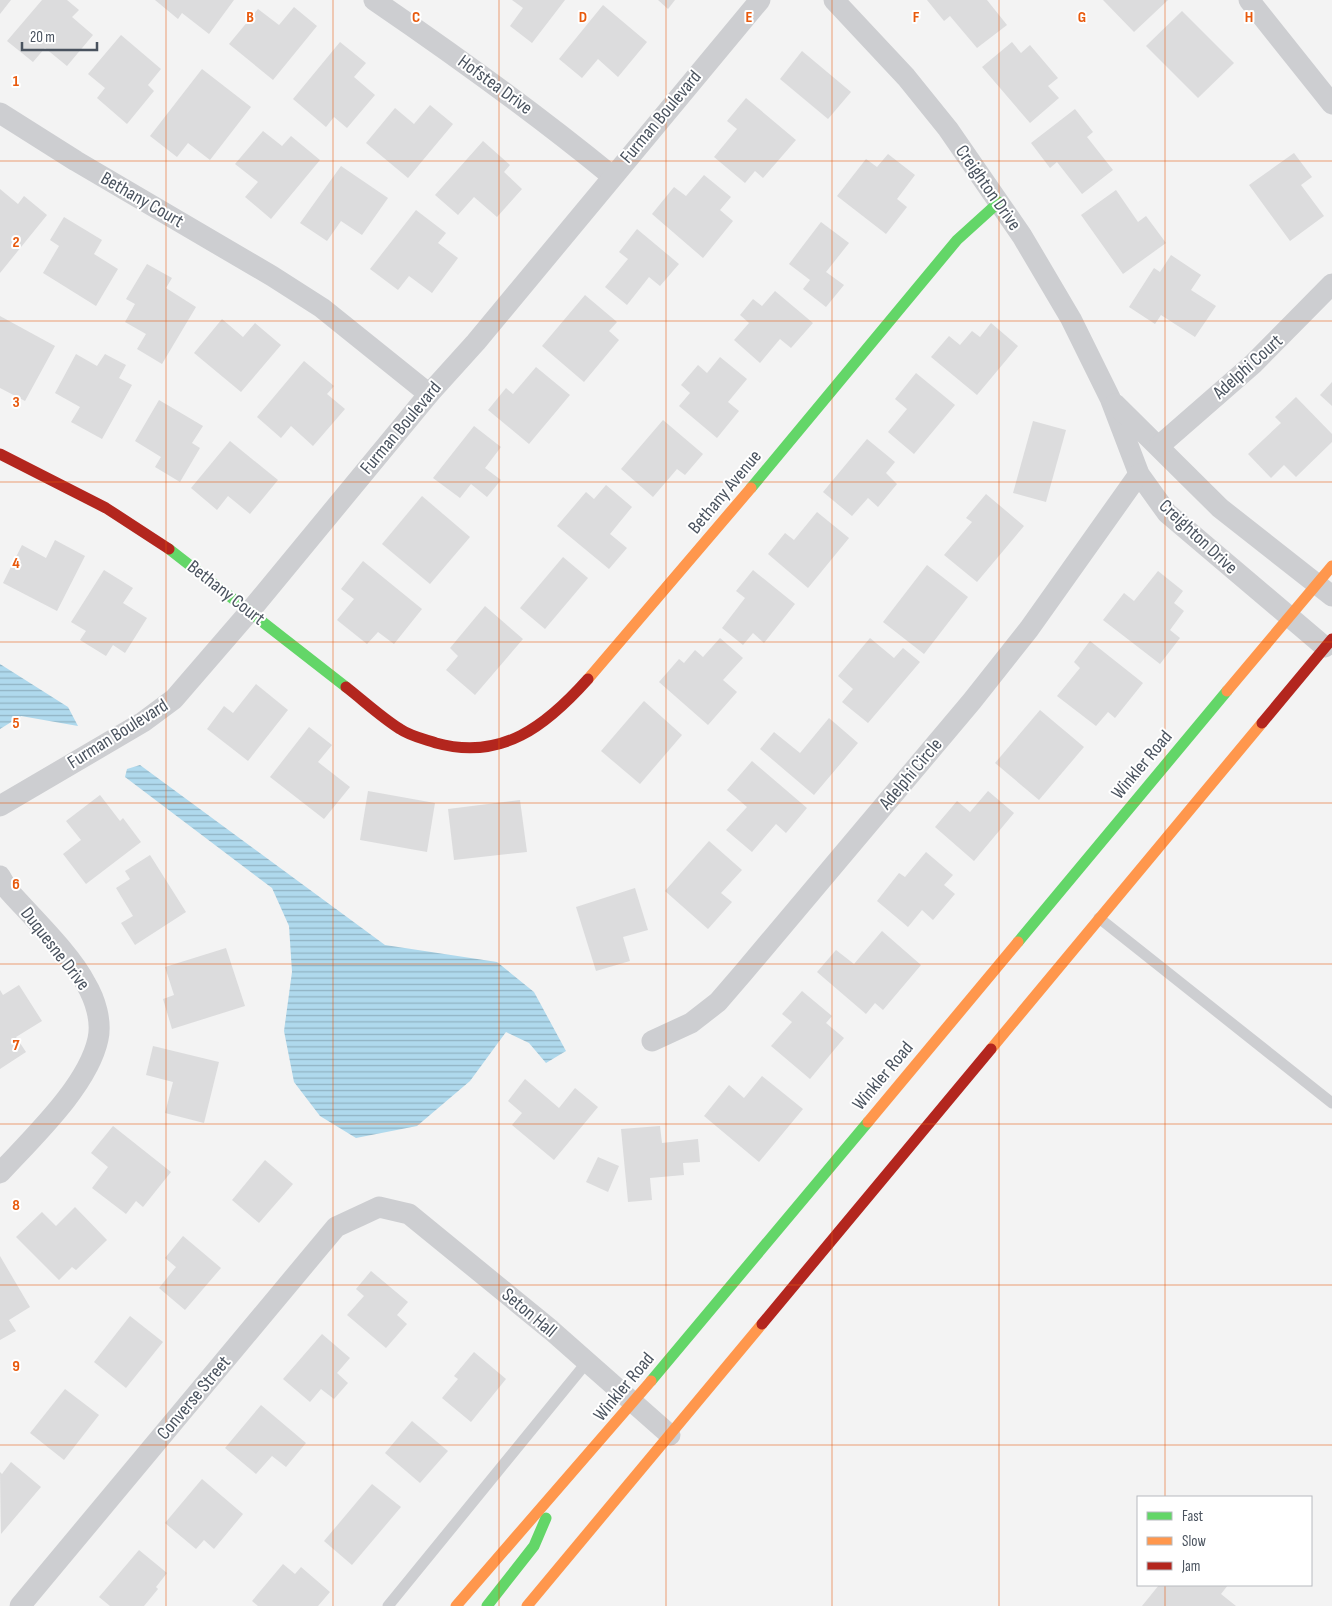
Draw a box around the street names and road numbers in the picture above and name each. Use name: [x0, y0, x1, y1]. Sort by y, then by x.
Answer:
street label: Hofstea Drive: [453, 50, 537, 120]
street label: Furman Boulevard: [616, 66, 706, 168]
street label: Creighton Drive: [950, 141, 1026, 235]
street label: Bethany Court: [96, 167, 188, 233]
street label: Adelphi Court: [1208, 330, 1288, 405]
street label: Furman Boulevard: [356, 377, 446, 479]
street label: Bethany Avenue: [683, 445, 767, 539]
street label: Creighton Drive: [1154, 495, 1242, 579]
street label: Bethany Court: [183, 556, 270, 631]
street label: Furman Boulevard: [64, 694, 172, 774]
street label: Winkler Road: [1107, 726, 1177, 804]
street label: Adelphi Circle: [874, 734, 948, 815]
street label: Duquesne Drive: [15, 903, 95, 995]
street label: Winkler Road: [848, 1037, 918, 1115]
street label: Seton Hall: [497, 1283, 561, 1343]
street label: Winkler Road: [589, 1348, 659, 1426]
street label: Converse Street: [152, 1351, 236, 1445]

